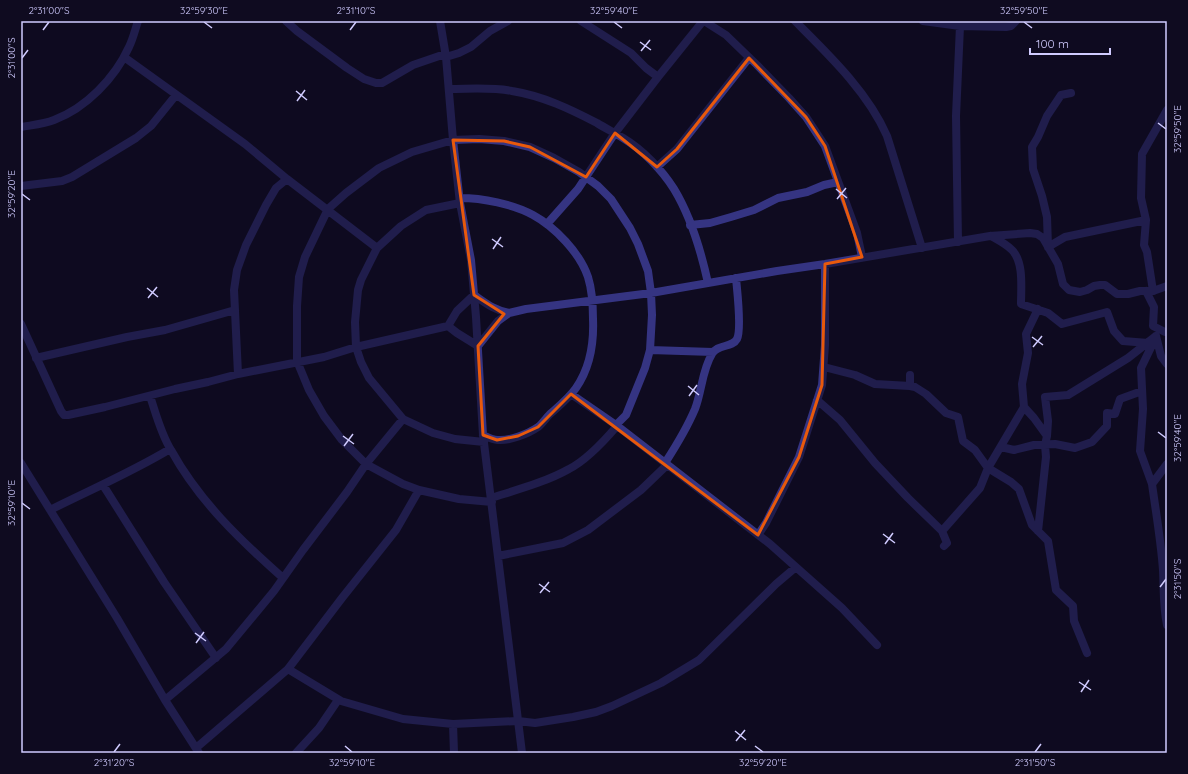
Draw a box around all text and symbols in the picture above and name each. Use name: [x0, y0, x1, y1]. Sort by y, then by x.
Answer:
text: 2°31'00"S: [28, 4, 70, 17]
text: 32°59'30"E: [180, 4, 228, 17]
text: 2°31'10"S: [337, 4, 376, 17]
text: 32°59'40"E: [590, 4, 638, 17]
text: 32°59'50"E: [1000, 4, 1048, 17]
scale bar: [1030, 30, 1110, 56]
text: 100 m: [1036, 36, 1069, 51]
text: 2°31'00"S: [5, 37, 18, 79]
text: 32°59'50"E: [1171, 105, 1184, 153]
text: 32°59'20"E: [5, 170, 18, 218]
text: 32°59'40"E: [1171, 414, 1184, 462]
text: 32°59'10"E: [5, 480, 18, 526]
text: 2°31'50"S: [1171, 558, 1184, 599]
text: 2°31'20"S: [94, 756, 135, 769]
text: 32°59'10"E: [329, 756, 375, 769]
text: 32°59'20"E: [739, 756, 787, 769]
text: 2°31'50"S: [1015, 756, 1056, 769]

